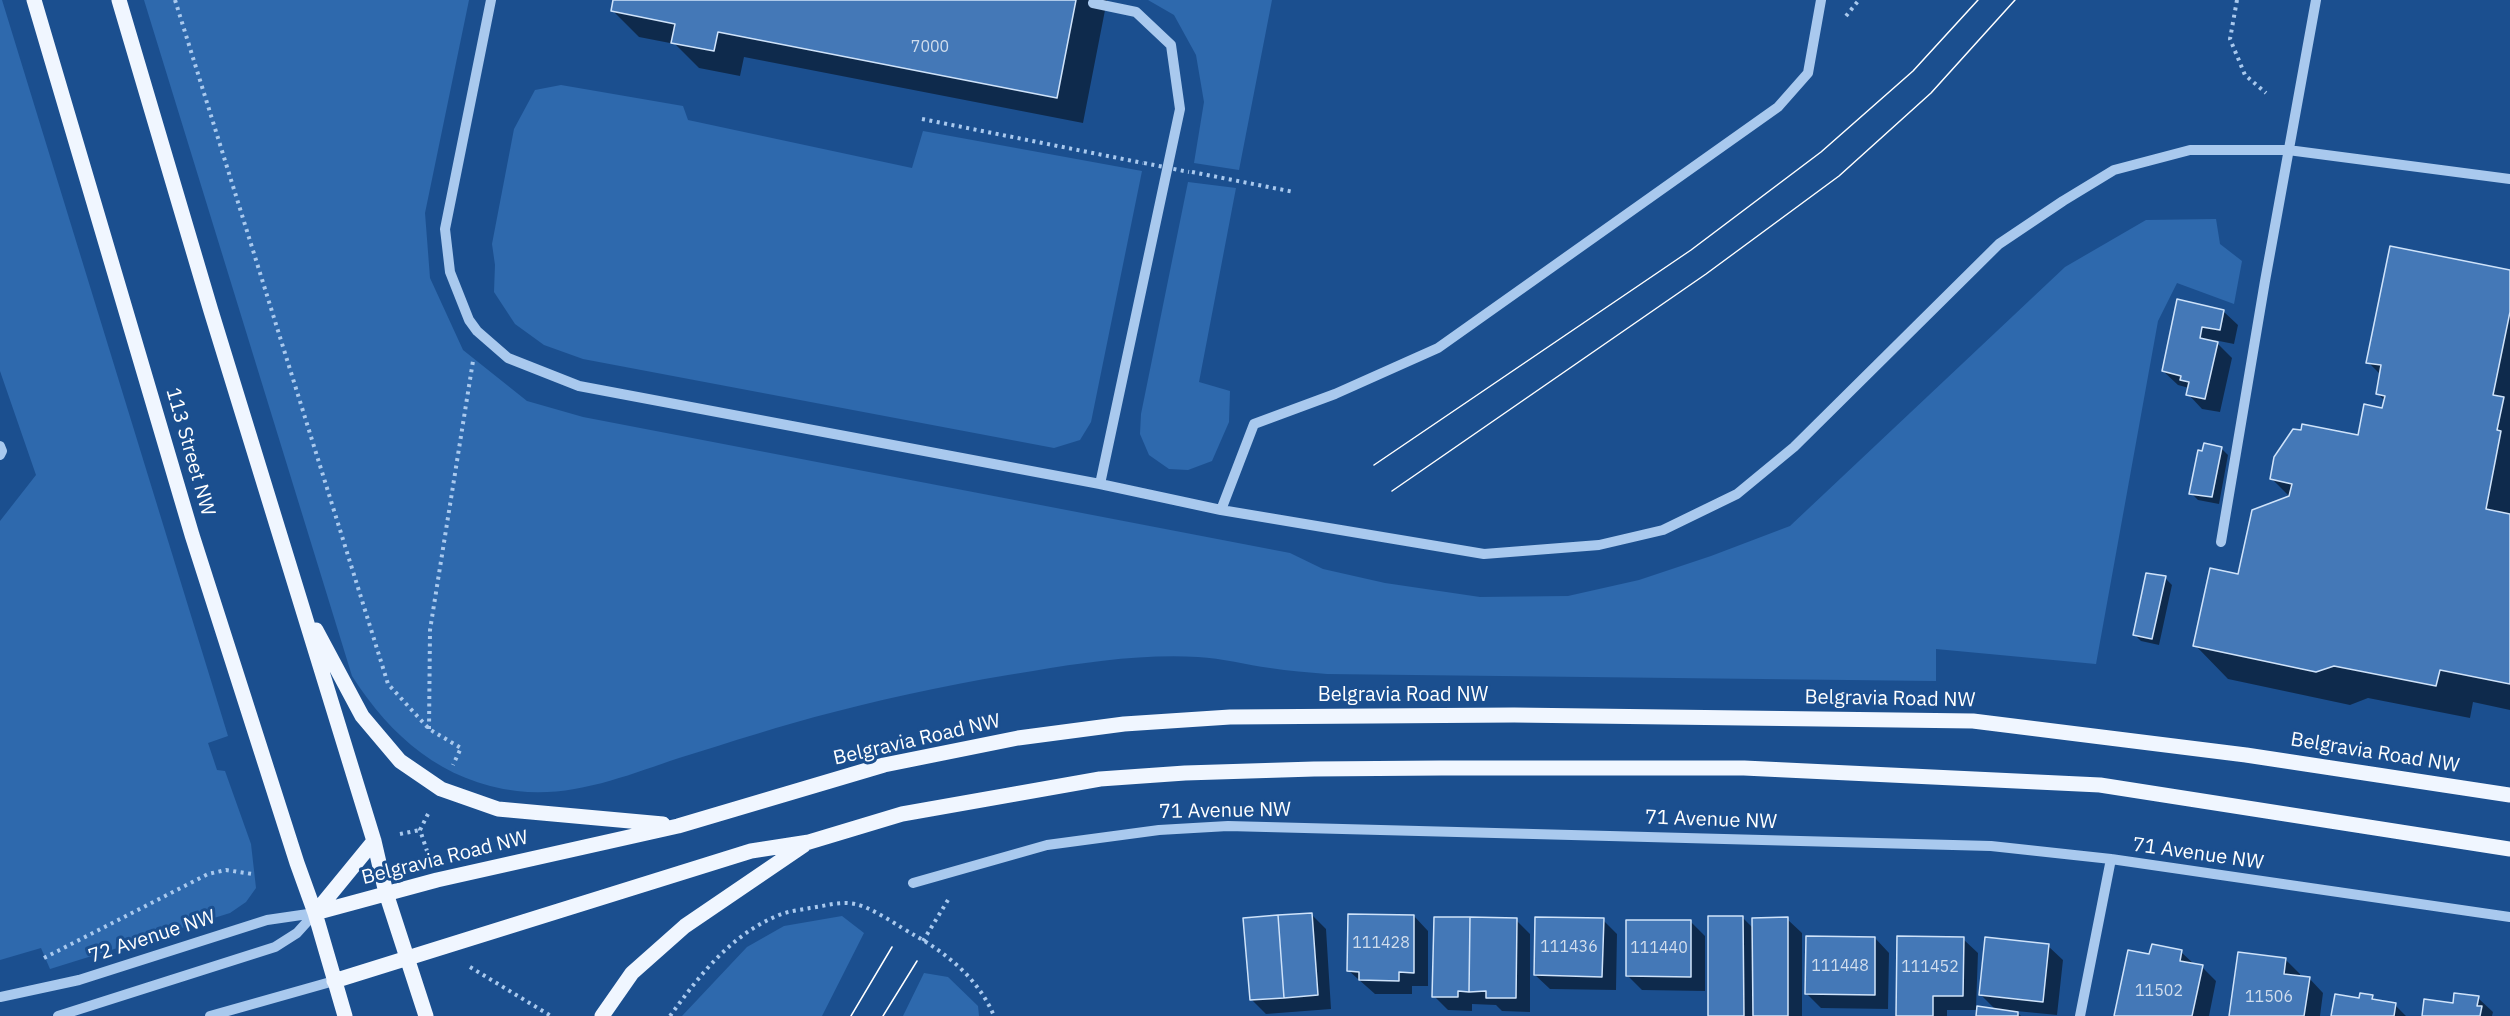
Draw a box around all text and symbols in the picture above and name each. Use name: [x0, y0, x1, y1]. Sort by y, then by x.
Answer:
house number: 7000: [911, 37, 949, 57]
street label: 113 Street NW: [160, 385, 220, 519]
street label: Belgravia Road NW: [1318, 683, 1488, 707]
street label: Belgravia Road NW: [1804, 686, 1976, 712]
street label: Belgravia Road NW: [831, 709, 1003, 771]
street label: Belgravia Road NW: [2289, 728, 2461, 778]
street label: 71 Avenue NW: [1159, 798, 1291, 824]
street label: 71 Avenue NW: [1645, 806, 1777, 834]
street label: Belgravia Road NW: [359, 826, 531, 890]
street label: 71 Avenue NW: [2131, 833, 2265, 875]
street label: 72 Avenue NW: [85, 905, 219, 969]
house number: 111428: [1352, 933, 1410, 953]
house number: 111436: [1540, 937, 1598, 957]
house number: 111440: [1630, 938, 1688, 958]
house number: 111448: [1811, 956, 1869, 976]
house number: 111452: [1901, 957, 1959, 977]
house number: 11502: [2135, 981, 2183, 1001]
house number: 11506: [2245, 987, 2293, 1007]

